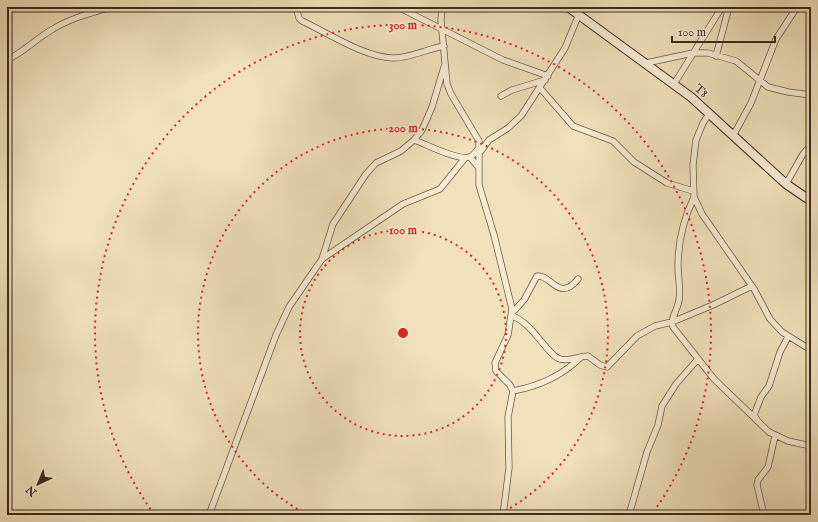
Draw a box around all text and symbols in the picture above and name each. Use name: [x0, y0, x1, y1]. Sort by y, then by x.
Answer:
text: 300 m: [389, 18, 418, 33]
scale bar: [672, 18, 775, 44]
text: 100 m: [678, 25, 706, 40]
street label: T8: [691, 81, 711, 101]
text: 200 m: [388, 121, 418, 136]
text: 100 m: [389, 223, 418, 238]
centre of rings: [396, 326, 410, 340]
north arrow: [18, 464, 58, 504]
text: N: [23, 482, 41, 500]

